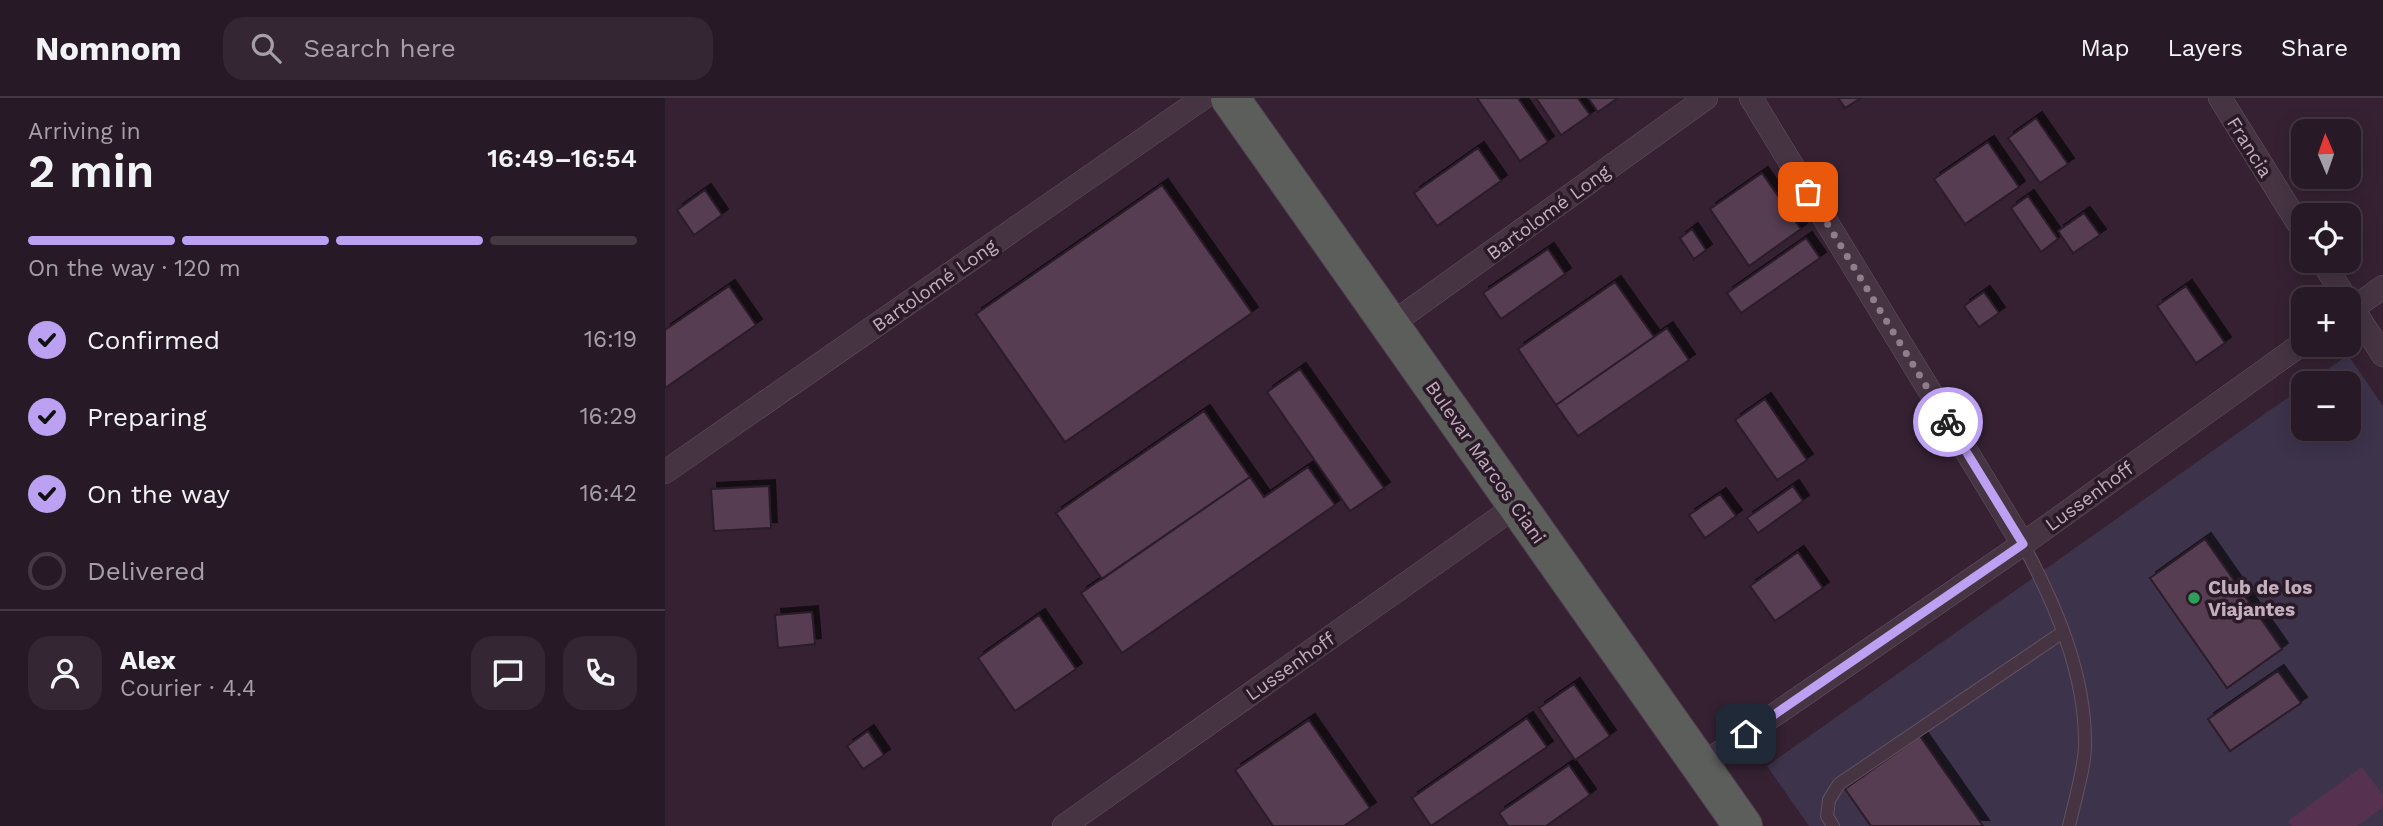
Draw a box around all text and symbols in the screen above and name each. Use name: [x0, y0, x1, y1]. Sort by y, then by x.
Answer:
search box: [223, 17, 713, 80]
text: Nomnom: [35, 29, 181, 68]
icon: search: [247, 29, 285, 67]
text: Search here: [303, 33, 456, 63]
text: Map: [2081, 34, 2129, 62]
text: Layers: [2167, 34, 2243, 62]
text: Share: [2281, 34, 2348, 62]
street label: Francia: [2222, 113, 2277, 182]
text: Arriving in: [28, 118, 141, 145]
north arrow: [2291, 119, 2361, 189]
map controls: [2291, 119, 2361, 441]
text: 16:49–16:54: [487, 143, 637, 173]
text: 2 min: [28, 144, 154, 198]
street label: Bartolomé Long: [1482, 159, 1615, 265]
pin: [1778, 162, 1838, 222]
icon: bag: [1789, 173, 1827, 211]
button: locate: [2291, 203, 2361, 273]
street label: Bartolomé Long: [868, 233, 1002, 337]
text: On the way · 120 m: [28, 255, 241, 282]
button: +: [2291, 287, 2361, 357]
icon: check: [28, 321, 66, 359]
text: Confirmed: [87, 325, 220, 355]
text: 16:19: [584, 326, 637, 353]
button: −: [2291, 371, 2361, 441]
street label: Bulevar Marcos Ciani: [1421, 377, 1550, 548]
courier: [1913, 387, 1983, 457]
icon: check: [28, 398, 66, 436]
text: Preparing: [87, 402, 207, 432]
text: 16:29: [580, 403, 637, 430]
icon: bike: [1929, 403, 1967, 441]
street label: Lussenhoff: [2041, 457, 2138, 536]
icon: check: [28, 475, 66, 513]
text: On the way: [87, 479, 230, 509]
text: 16:42: [580, 480, 637, 507]
text: Delivered: [87, 556, 206, 586]
place label: Club de los Viajantes: [2208, 576, 2312, 621]
marker: Club de los Viajantes: [2186, 590, 2202, 606]
street label: Lussenhoff: [1241, 627, 1339, 706]
button: person: [28, 636, 102, 710]
button: chat: [471, 636, 545, 710]
button: phone: [563, 636, 637, 710]
text: Alex: [120, 645, 176, 675]
text: Courier · 4.4: [120, 675, 256, 702]
pin: [1716, 704, 1776, 764]
icon: home: [1727, 715, 1765, 753]

